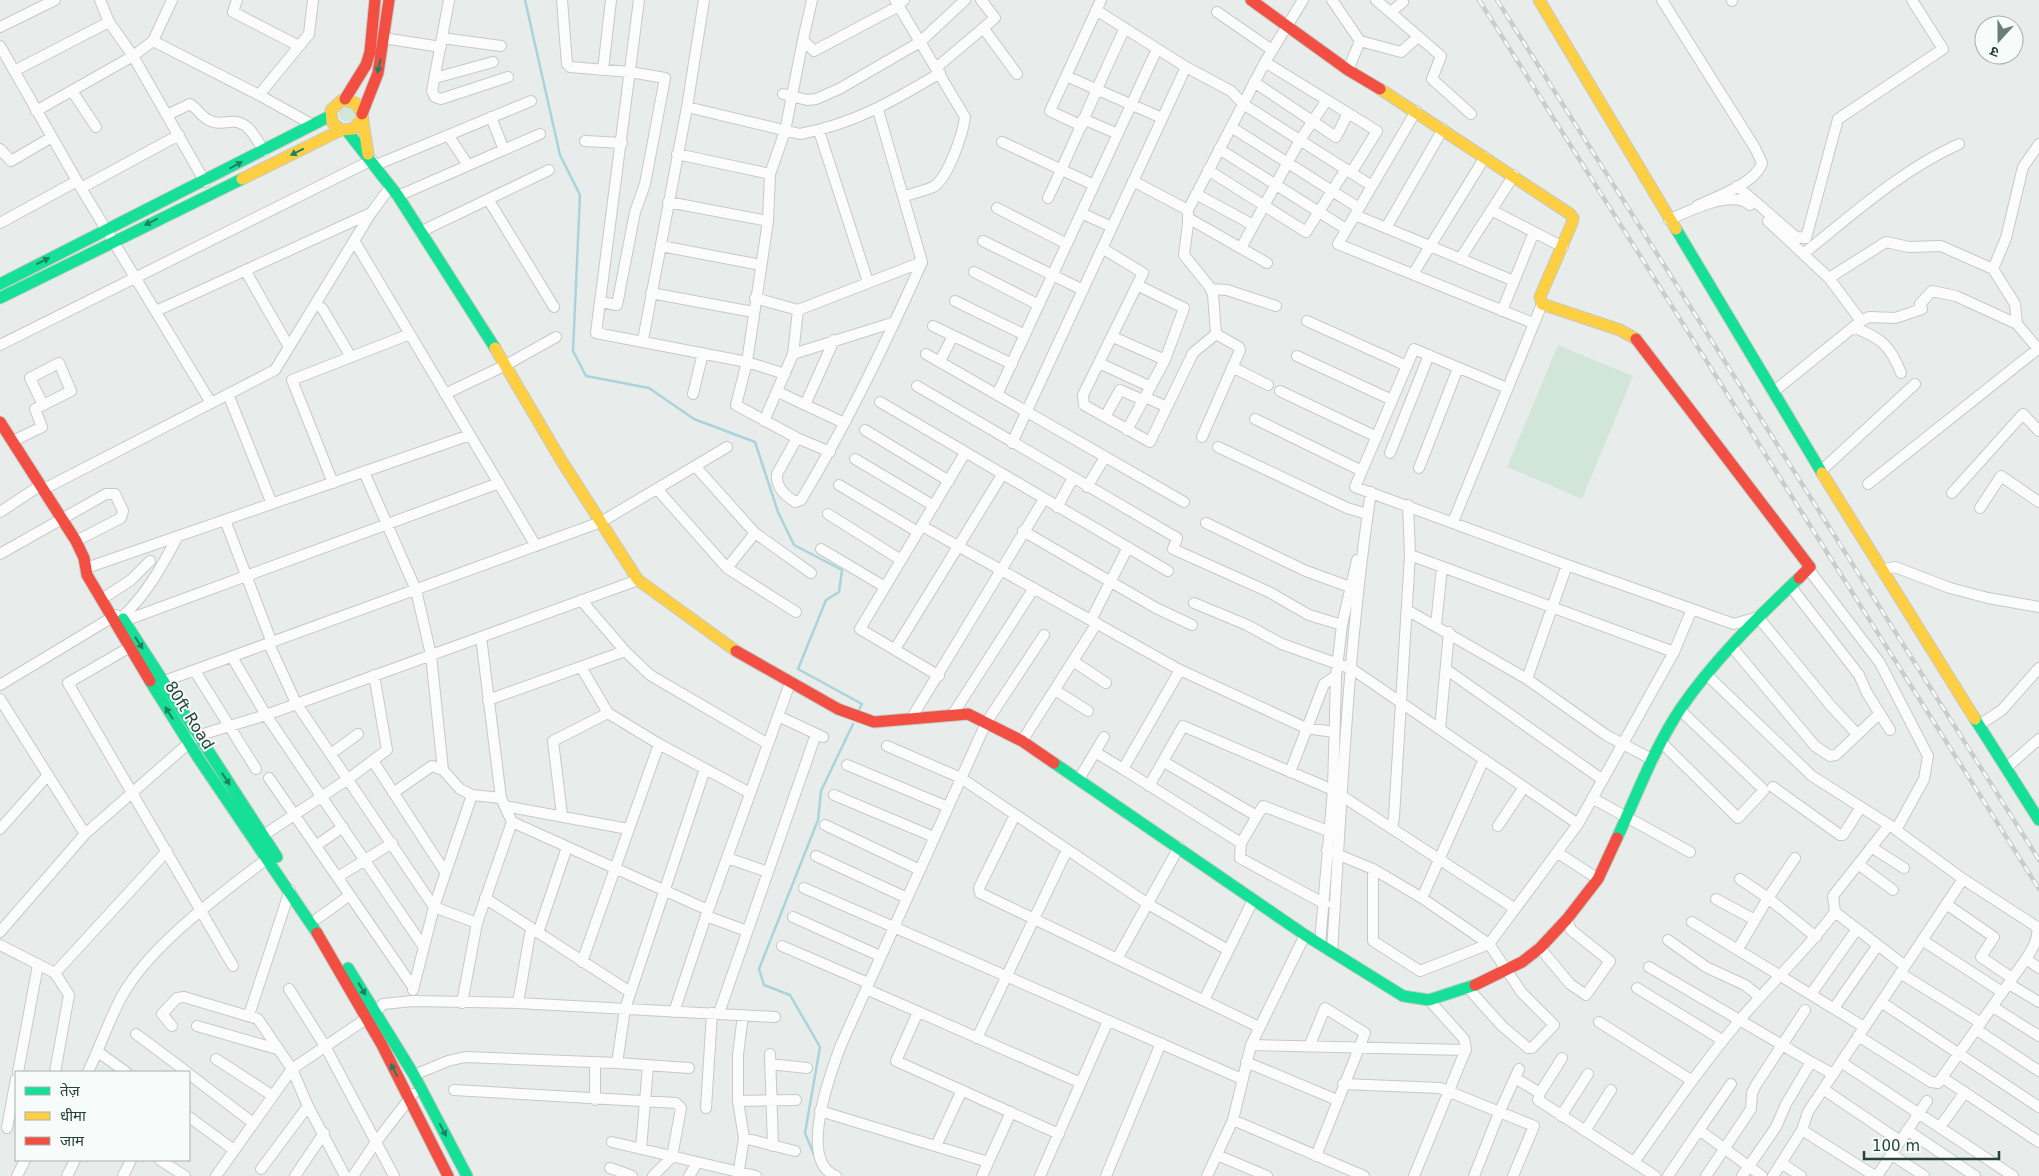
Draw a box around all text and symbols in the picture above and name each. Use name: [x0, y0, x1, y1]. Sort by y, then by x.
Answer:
north arrow: [1974, 15, 2024, 65]
text: उ: [1987, 43, 2001, 61]
one-way arrow: [375, 58, 383, 73]
one-way arrow: [290, 148, 304, 156]
one-way arrow: [229, 161, 243, 170]
one-way arrow: [144, 219, 158, 227]
one-way arrow: [36, 257, 51, 265]
one-way arrow: [134, 636, 143, 649]
street label: 80ft Road: [161, 677, 218, 753]
one-way arrow: [165, 706, 174, 719]
one-way arrow: [221, 773, 231, 786]
one-way arrow: [357, 983, 366, 996]
one-way arrow: [390, 1063, 398, 1077]
legend: [15, 1071, 190, 1161]
text: तेज़: [60, 1082, 81, 1100]
text: धीमा: [60, 1107, 87, 1125]
one-way arrow: [439, 1123, 447, 1137]
scale bar: [1864, 1128, 1999, 1160]
text: जाम: [60, 1132, 85, 1150]
text: 100 m: [1872, 1137, 1920, 1155]

